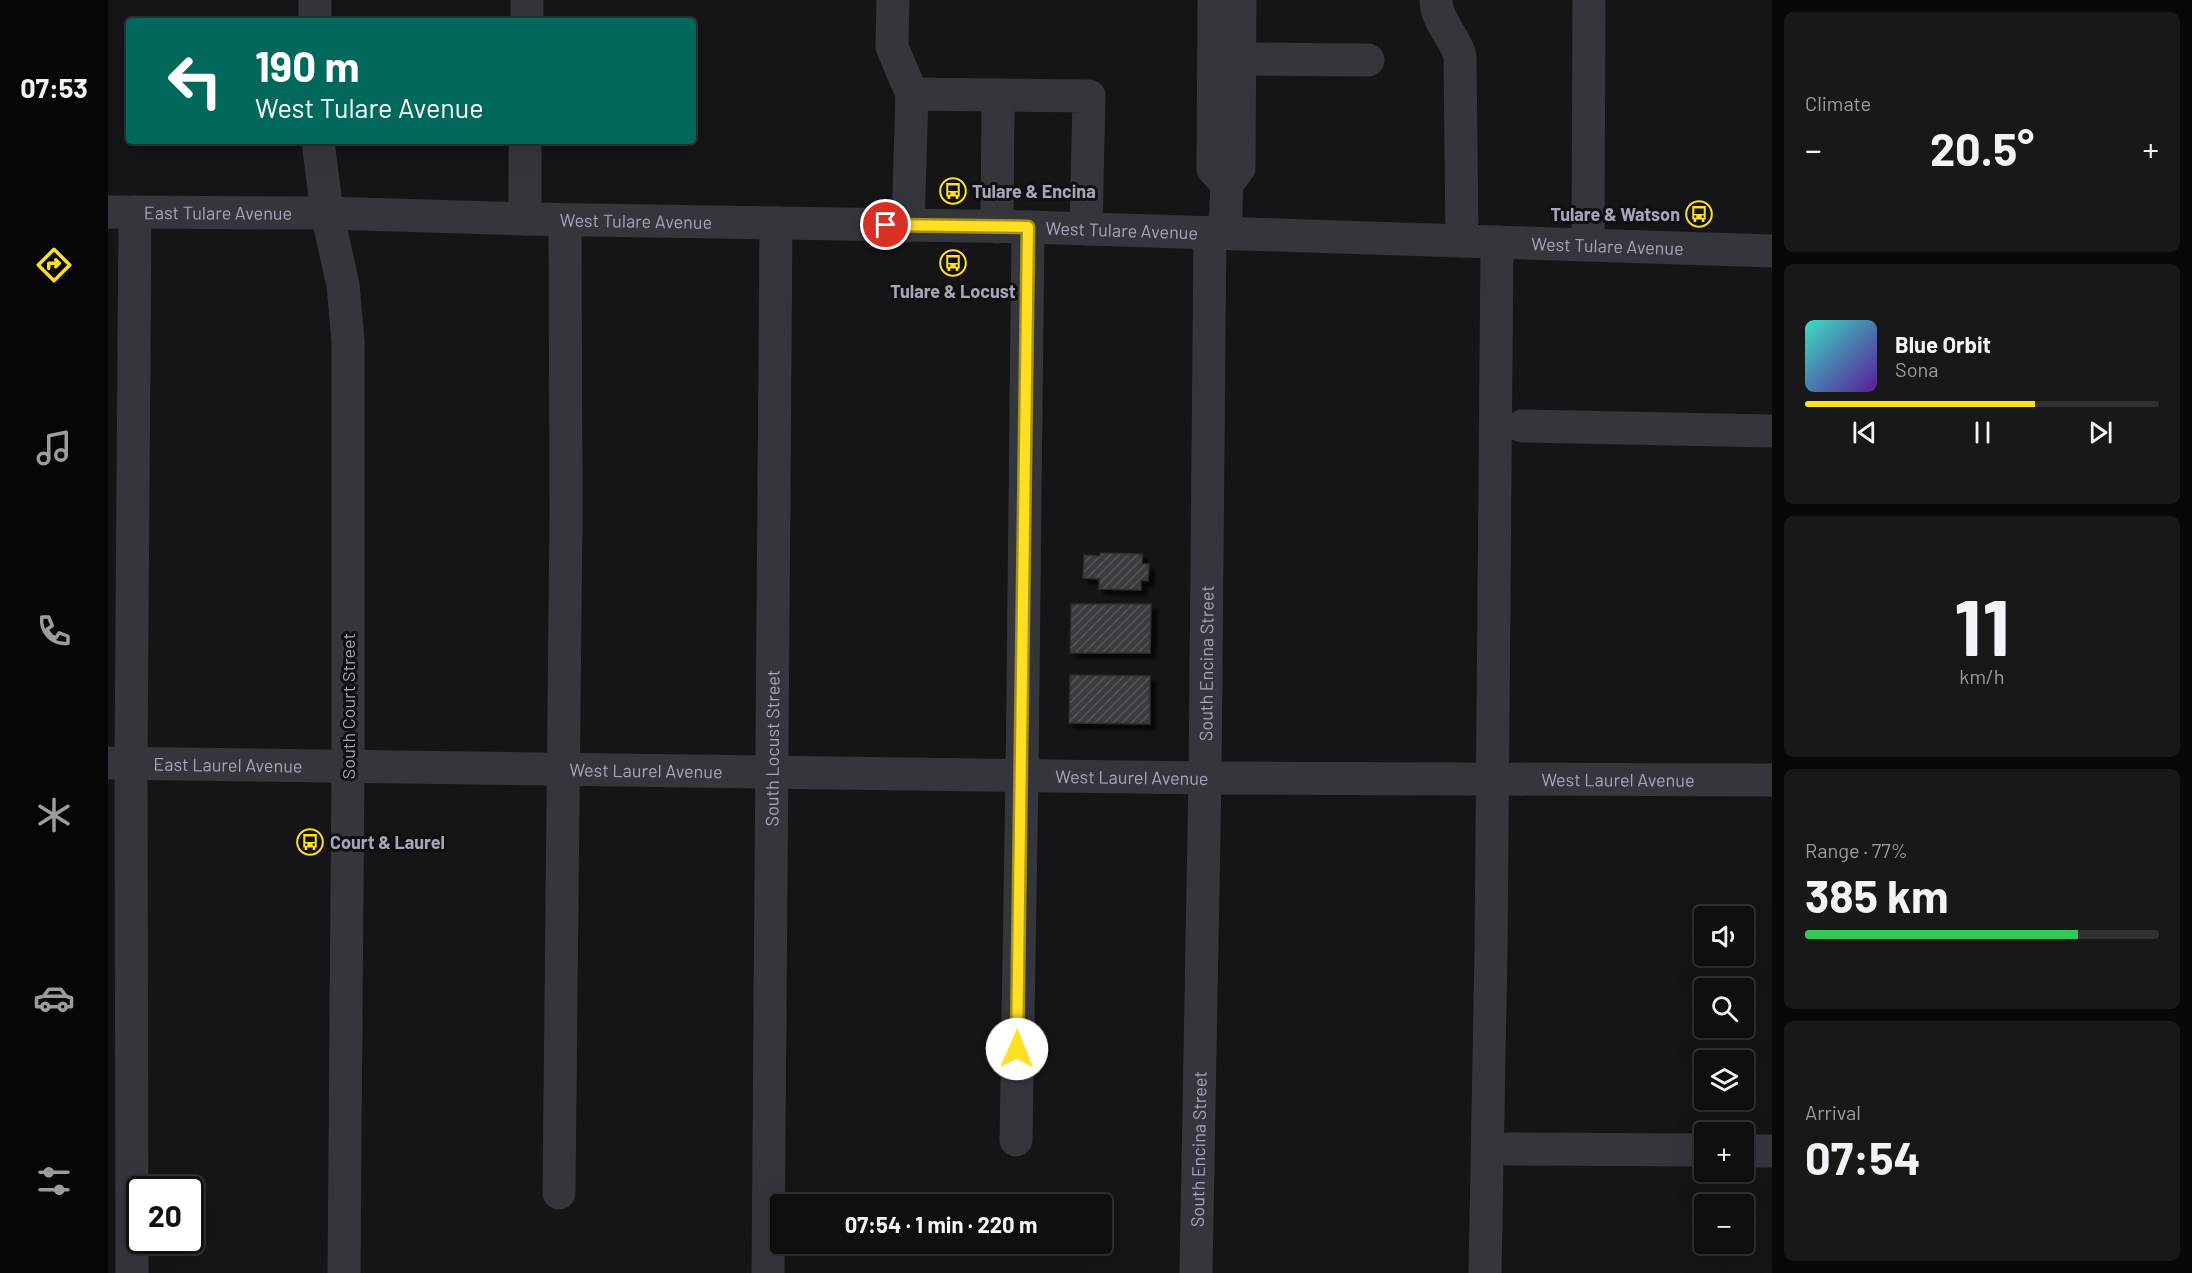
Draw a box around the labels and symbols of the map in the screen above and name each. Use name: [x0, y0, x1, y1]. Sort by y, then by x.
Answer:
bus stop icon: Tulare & Encina: [938, 176, 968, 206]
place label: Tulare & Encina: [972, 180, 1096, 202]
pin: [860, 199, 911, 250]
bus stop icon: Tulare & Watson: [1684, 199, 1714, 229]
street label: East Tulare Avenue: [144, 201, 292, 224]
place label: Tulare & Watson: [1550, 203, 1680, 225]
street label: West Tulare Avenue: [559, 209, 712, 233]
street label: West Tulare Avenue: [1045, 217, 1198, 243]
street label: West Tulare Avenue: [1531, 232, 1684, 259]
bus stop icon: Tulare & Locust: [938, 248, 968, 278]
place label: Tulare & Locust: [890, 280, 1016, 302]
street label: South Encina Street: [1194, 585, 1218, 741]
street label: South Court Street: [337, 633, 359, 779]
street label: South Locust Street: [760, 669, 784, 827]
street label: East Laurel Avenue: [153, 753, 303, 777]
street label: West Laurel Avenue: [569, 758, 723, 782]
street label: West Laurel Avenue: [1055, 765, 1209, 789]
street label: West Laurel Avenue: [1541, 768, 1695, 791]
bus stop icon: Court & Laurel: [295, 827, 325, 857]
place label: Court & Laurel: [330, 831, 445, 853]
position arrow: [985, 1017, 1049, 1081]
street label: South Encina Street: [1186, 1071, 1211, 1227]
speed limit sign: 20: [126, 1176, 204, 1254]

